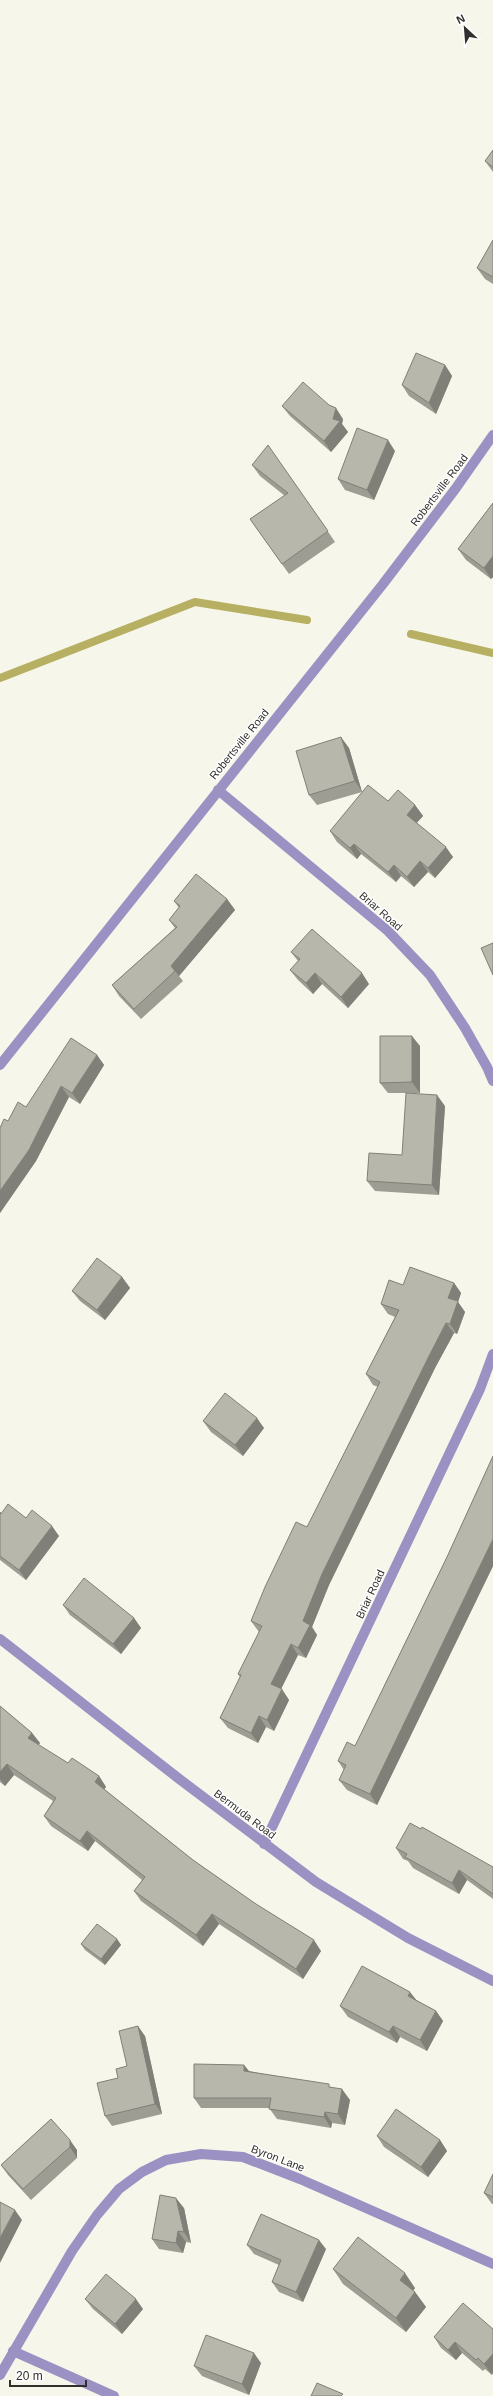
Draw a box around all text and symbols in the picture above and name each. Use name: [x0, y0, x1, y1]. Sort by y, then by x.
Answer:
north arrow: [445, 8, 485, 48]
text: N: [454, 12, 467, 26]
street label: Robertsville Road: [408, 452, 470, 528]
street label: Robertsville Road: [207, 706, 271, 782]
street label: Briar Road: [357, 889, 405, 933]
street label: Briar Road: [353, 1568, 387, 1620]
street label: Bermuda Road: [212, 1787, 278, 1841]
street label: Byron Lane: [250, 2142, 306, 2174]
scale bar: [10, 2362, 86, 2388]
text: 20 m: [16, 2369, 43, 2383]

